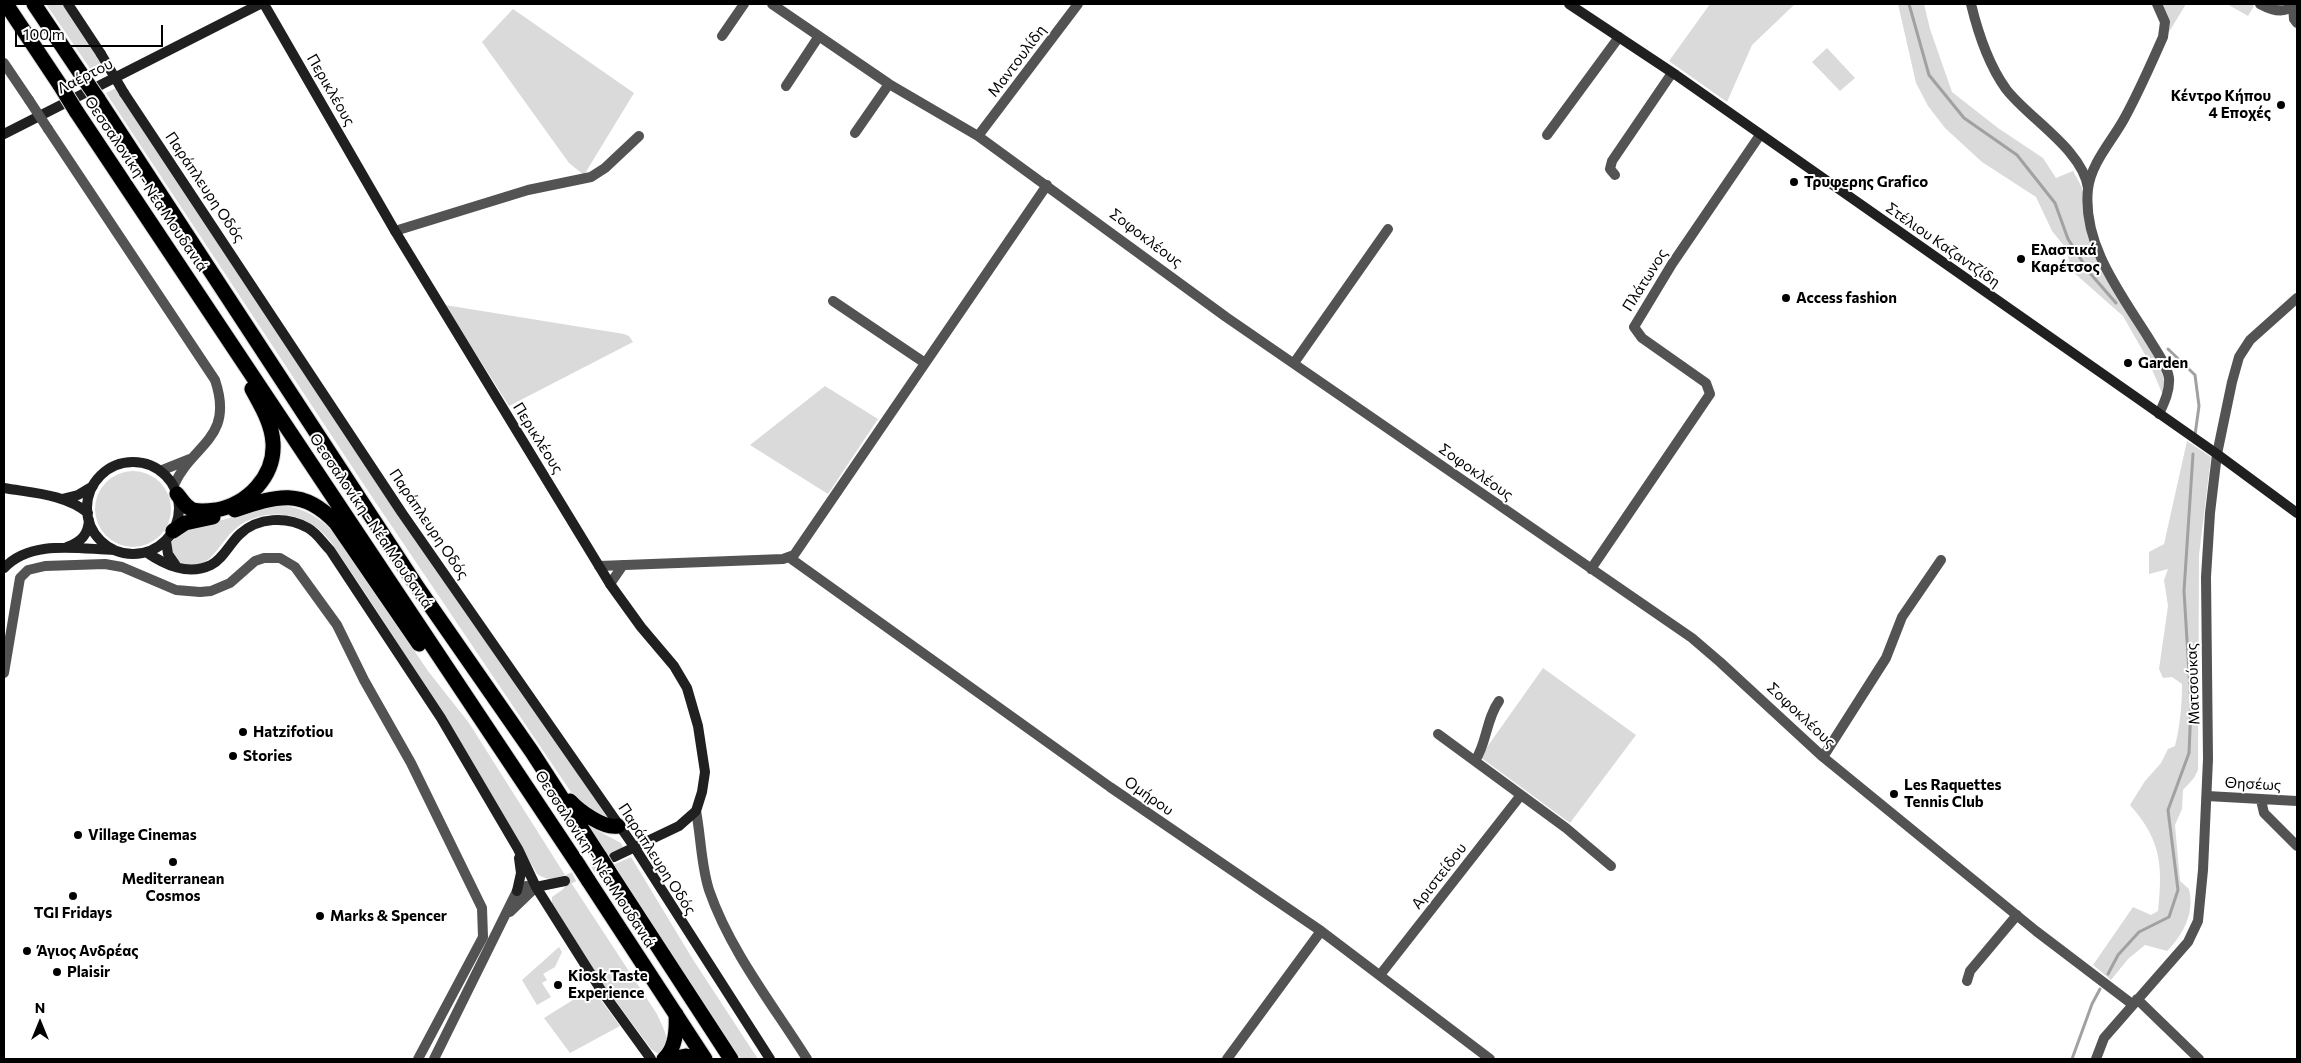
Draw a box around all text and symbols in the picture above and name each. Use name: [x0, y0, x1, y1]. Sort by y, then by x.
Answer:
scale bar: [18, 15, 165, 47]
street label: Μαντουλίδη: [984, 22, 1050, 100]
text: 100 m: [23, 25, 65, 43]
street label: Περικλέους: [303, 51, 359, 129]
street label: Λαέρτου: [54, 54, 116, 98]
place label: Κέντρο Κήπου 4 Εποχές: [2171, 87, 2271, 122]
street label: Θεσσαλονίκη - Νέα Μουδανιά: [81, 93, 211, 275]
marker: Κέντρο Κήπου 4 Εποχές: [2275, 99, 2287, 111]
street label: Παράπλευρη Οδός: [161, 128, 249, 246]
place label: Τρυφερης Grafico: [1804, 173, 1928, 191]
marker: Τρυφερης Grafico: [1788, 176, 1800, 188]
street label: Στέλιου Καζαντζίδη: [1882, 199, 2004, 291]
street label: Σοφοκλέους: [1106, 205, 1186, 271]
place label: Ελαστικά Καρέτσος: [2031, 241, 2100, 276]
street label: Πλάτωνος: [1619, 245, 1671, 315]
marker: Ελαστικά Καρέτσος: [2015, 253, 2027, 265]
place label: Access fashion: [1796, 289, 1897, 307]
marker: Access fashion: [1780, 292, 1792, 304]
place label: Garden: [2138, 354, 2188, 372]
marker: Garden: [2122, 357, 2134, 369]
street label: Περικλέους: [509, 399, 567, 477]
street label: Θεσσαλονίκη - Νέα Μουδανιά: [306, 430, 436, 612]
street label: Σοφοκλέους: [1435, 440, 1517, 504]
street label: Παράπλευρη Οδός: [385, 465, 473, 583]
street label: Ματσούκας: [2183, 643, 2203, 725]
street label: Σοφοκλέους: [1763, 679, 1839, 751]
place label: Hatzifotiou: [253, 723, 333, 741]
marker: Hatzifotiou: [237, 726, 249, 738]
place label: Stories: [243, 747, 292, 765]
marker: Stories: [227, 750, 239, 762]
street label: Θεσσαλονίκη - Νέα Μουδανιά: [531, 767, 659, 951]
street label: Ομήρου: [1121, 773, 1177, 819]
street label: Θησέως: [2224, 774, 2282, 794]
place label: Les Raquettes Tennis Club: [1904, 776, 2001, 811]
marker: Les Raquettes Tennis Club: [1888, 788, 1900, 800]
street label: Παράπλευρη Οδός: [614, 800, 700, 918]
place label: Village Cinemas: [88, 826, 197, 844]
marker: Village Cinemas: [72, 829, 84, 841]
street label: Αριστείδου: [1408, 839, 1470, 913]
marker: Mediterranean Cosmos: [167, 856, 179, 868]
place label: Mediterranean Cosmos: [122, 870, 224, 905]
marker: TGI Fridays: [67, 890, 79, 902]
place label: TGI Fridays: [34, 904, 112, 922]
place label: Marks & Spencer: [330, 907, 447, 925]
marker: Marks & Spencer: [314, 910, 326, 922]
place label: Άγιος Ανδρέας: [37, 942, 139, 960]
marker: Άγιος Ανδρέας: [21, 945, 33, 957]
place label: Plaisir: [67, 963, 110, 981]
marker: Plaisir: [51, 966, 63, 978]
place label: Kiosk Taste Experience: [568, 967, 648, 1002]
marker: Kiosk Taste Experience: [552, 979, 564, 991]
north arrow: [15, 998, 65, 1048]
text: N: [35, 999, 45, 1016]

